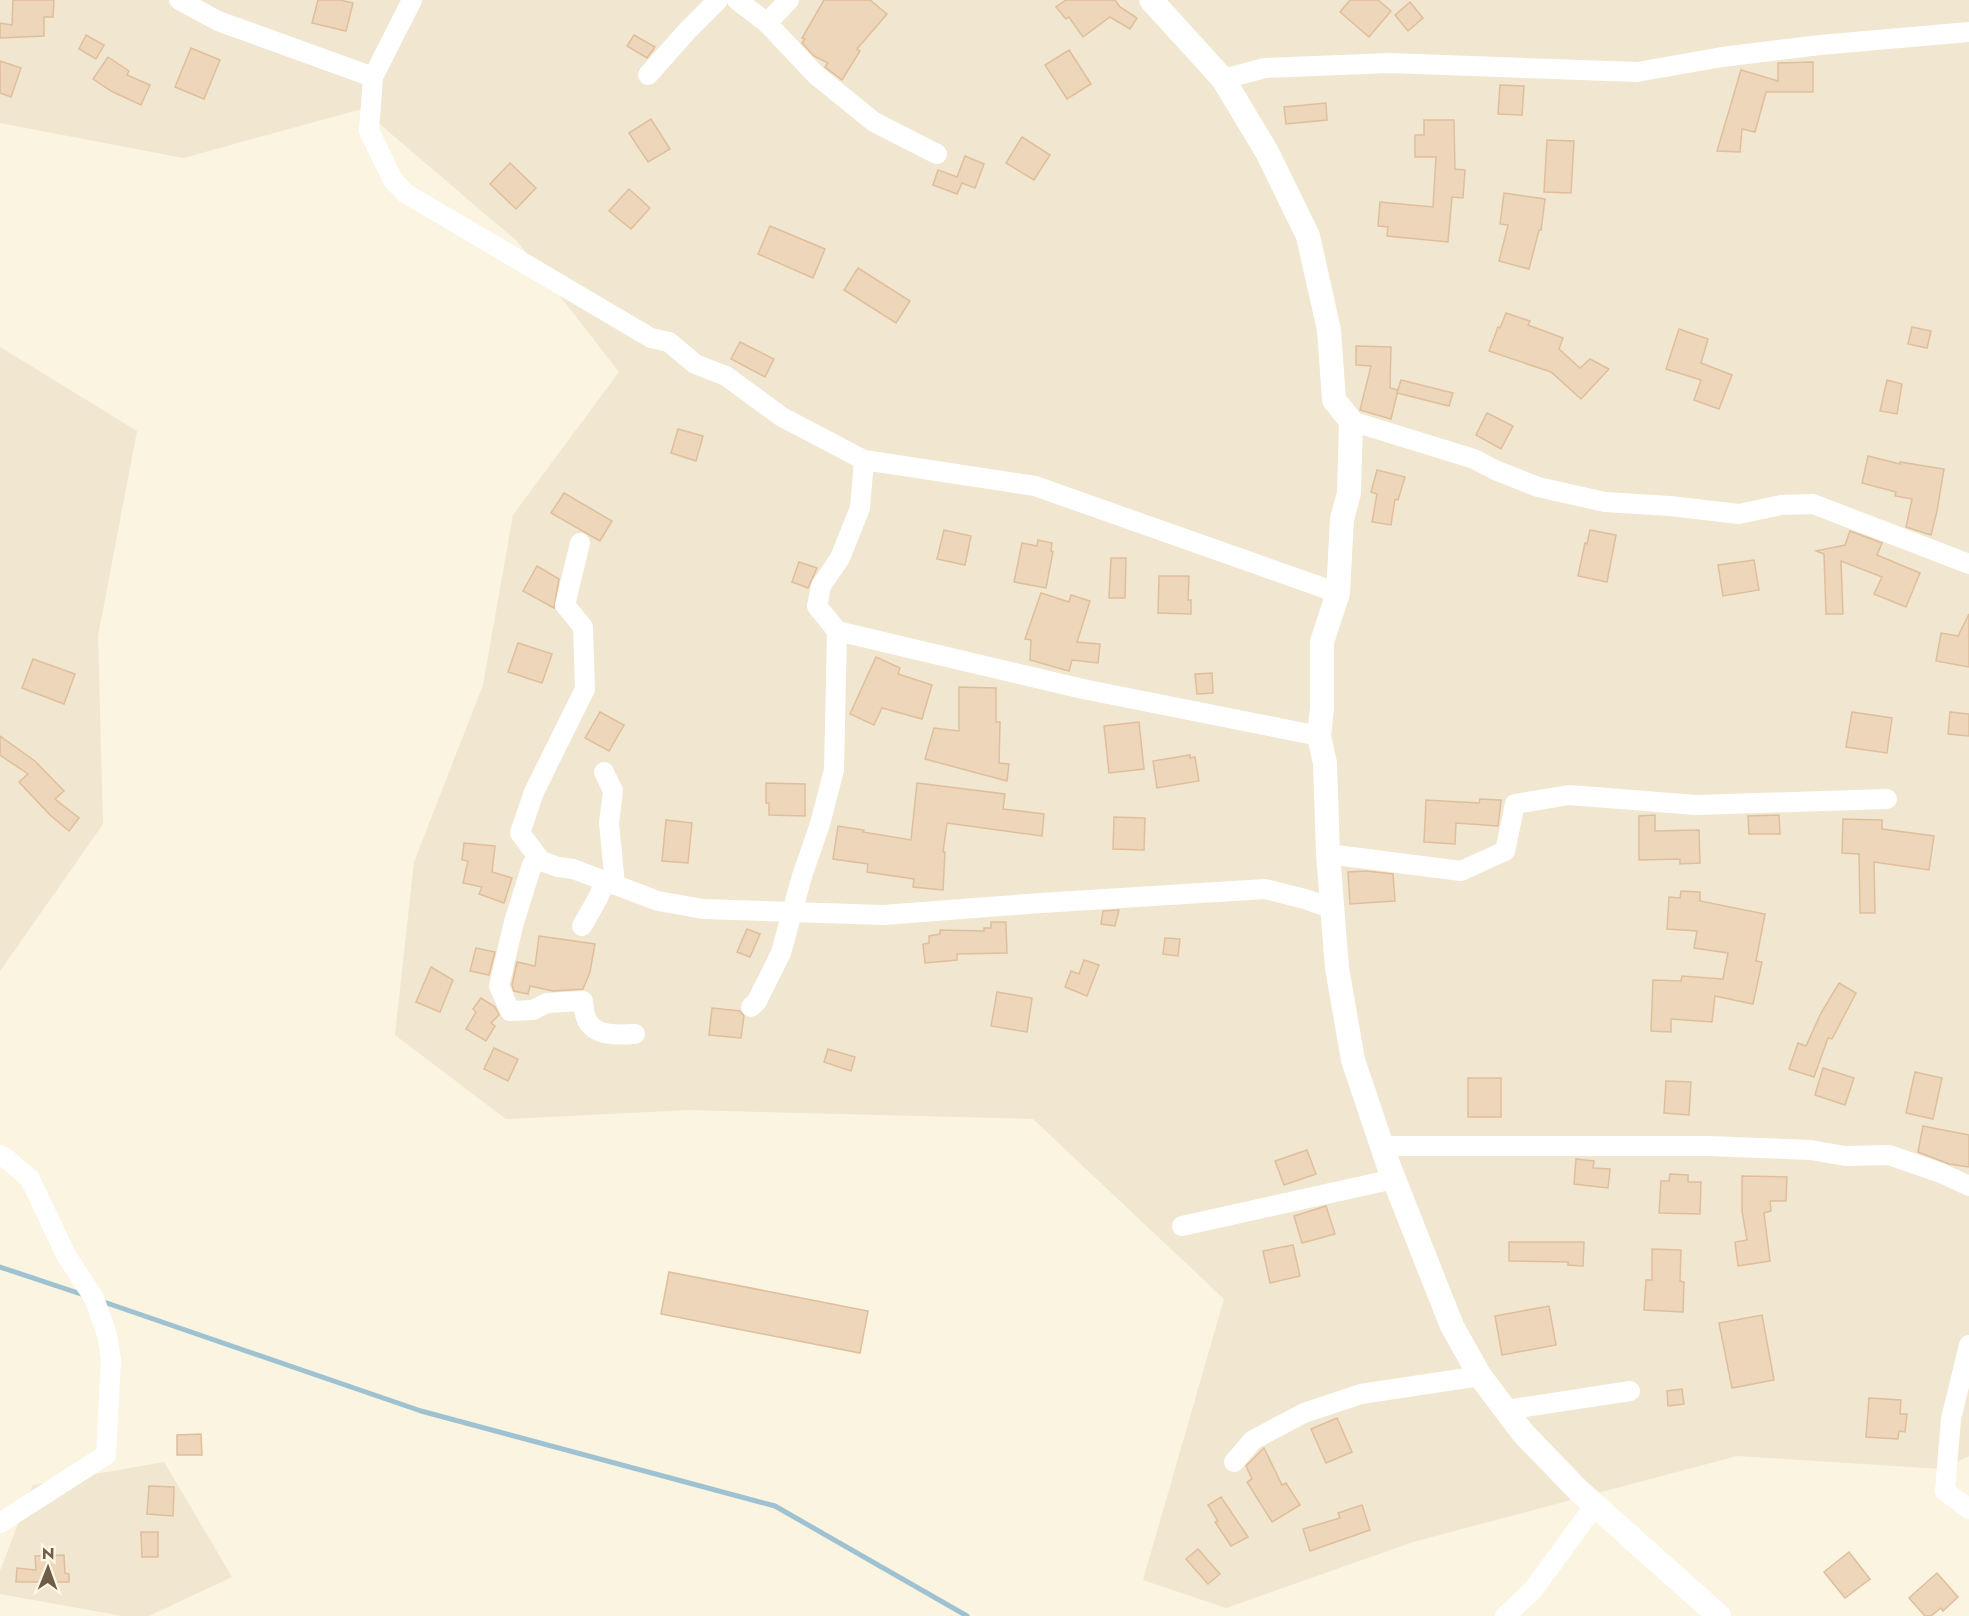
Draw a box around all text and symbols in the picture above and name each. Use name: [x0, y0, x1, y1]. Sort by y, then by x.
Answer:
north arrow: [18, 1538, 78, 1598]
text: N: [42, 1542, 55, 1565]

